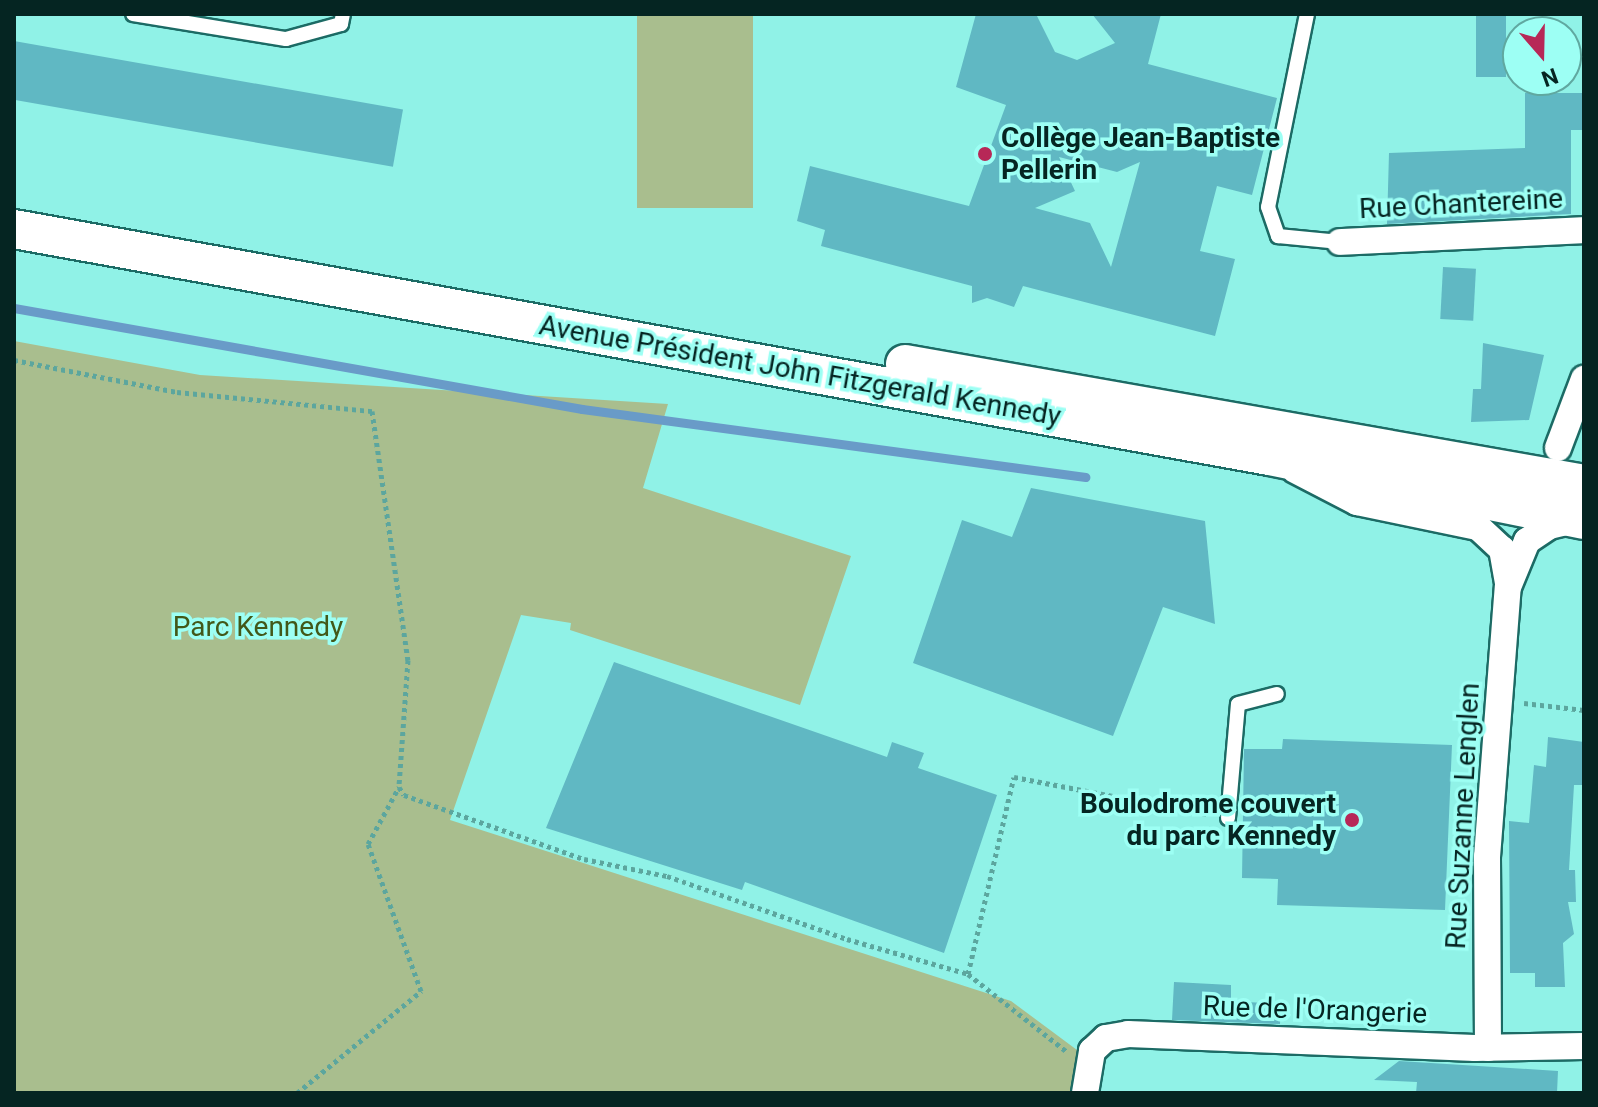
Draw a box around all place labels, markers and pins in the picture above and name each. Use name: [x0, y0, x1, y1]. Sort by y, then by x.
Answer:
place label: Collège Jean-Baptiste Pellerin: [1001, 121, 1280, 187]
marker: Collège Jean-Baptiste Pellerin: [976, 145, 994, 163]
place label: Boulodrome couvert du parc Kennedy: [1080, 787, 1336, 853]
marker: Boulodrome couvert du parc Kennedy: [1343, 811, 1361, 829]

